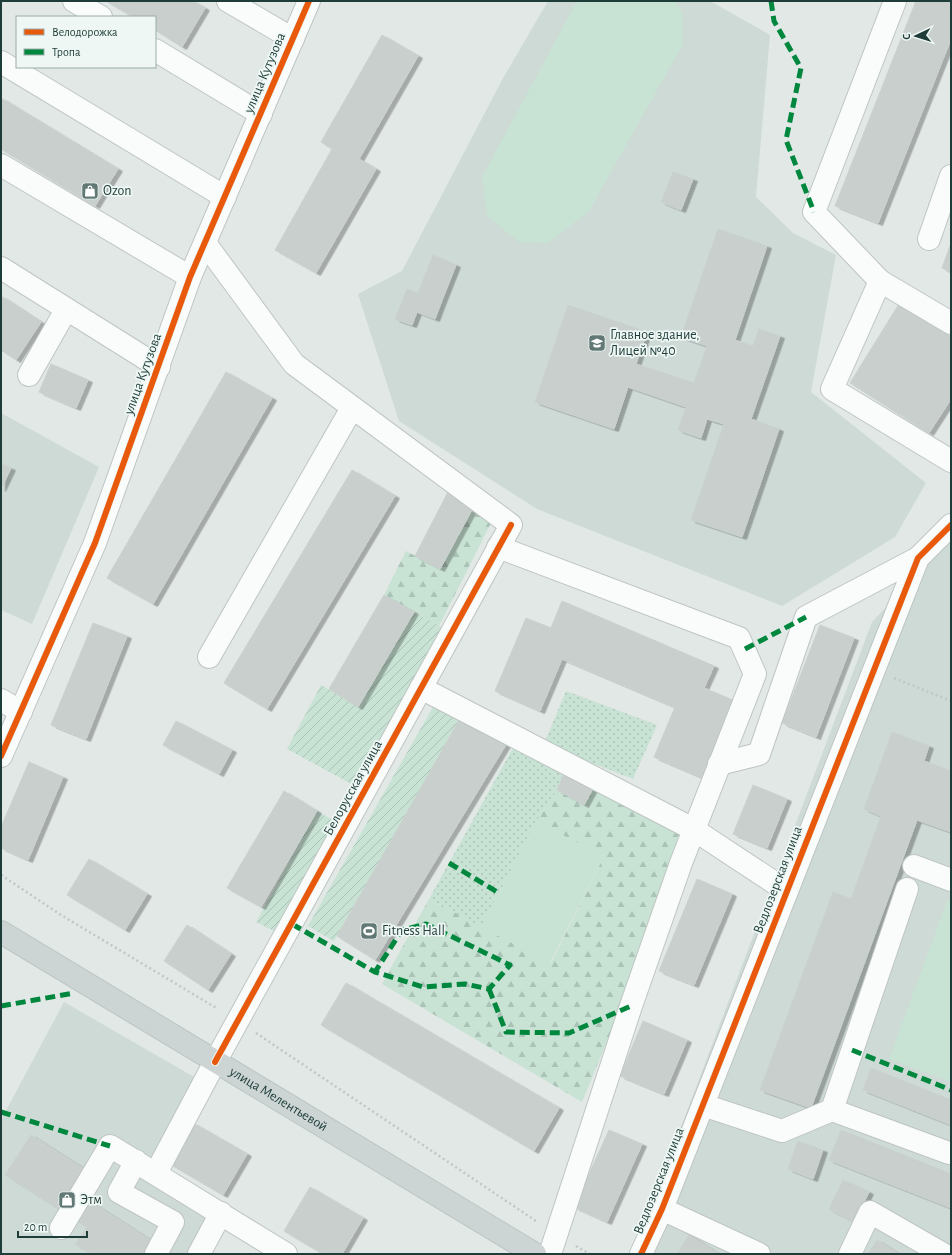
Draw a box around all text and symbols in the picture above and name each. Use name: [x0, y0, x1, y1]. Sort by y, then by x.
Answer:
legend: [16, 16, 156, 68]
north arrow: [896, 16, 936, 56]
text: Велодорожка: [52, 26, 118, 38]
street label: улица Кутузова: [241, 30, 288, 116]
text: С: [901, 33, 912, 40]
text: Тропа: [52, 46, 81, 58]
shop icon: Ozon: [80, 181, 100, 201]
place label: Ozon: [103, 184, 131, 198]
place label: Главное здание, Лицей №40: [610, 328, 700, 358]
street label: улица Кутузова: [121, 331, 164, 418]
school or university icon: Главное здание, Лицей №40: [587, 333, 607, 353]
street label: Белорусская улица: [321, 738, 385, 838]
street label: Ведлозерская улица: [751, 824, 805, 936]
sports icon: Fitness Hall: [359, 921, 379, 941]
place label: Fitness Hall: [382, 924, 445, 938]
street label: улица Мелентьевой: [226, 1064, 330, 1134]
street label: Ведлозерская улица: [631, 1125, 687, 1236]
shop icon: Этм: [57, 1190, 77, 1210]
place label: Этм: [80, 1193, 102, 1207]
scale bar: [18, 1213, 87, 1239]
text: 20 m: [24, 1221, 47, 1233]

